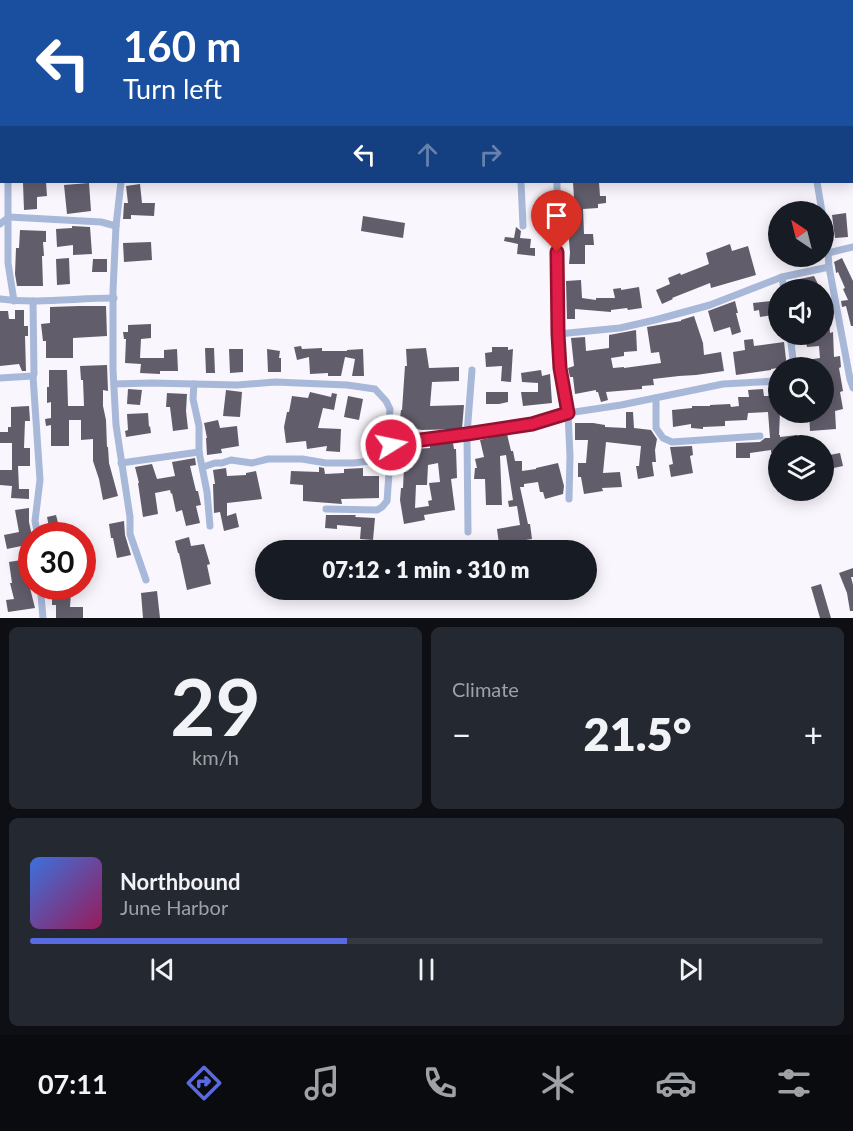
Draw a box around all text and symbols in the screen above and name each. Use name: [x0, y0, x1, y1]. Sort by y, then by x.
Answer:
text: 160 m: [123, 21, 241, 71]
icon: left: [24, 24, 102, 102]
text: Turn left: [123, 72, 222, 105]
icon: left: [348, 138, 381, 171]
icon: ahead: [411, 138, 444, 171]
icon: right: [474, 138, 507, 171]
pin: [531, 190, 582, 252]
icon: arrive: [540, 199, 573, 232]
north arrow: [768, 201, 834, 267]
map controls: [768, 201, 834, 501]
button: sound: [768, 279, 834, 345]
button: search: [768, 357, 834, 423]
position arrow: [359, 413, 423, 477]
button: layers: [768, 435, 834, 501]
speed limit sign: 30: [18, 522, 96, 600]
text: 07:12 · 1 min · 310 m: [323, 556, 529, 583]
text: 29: [170, 659, 261, 753]
text: Climate: [452, 677, 519, 701]
text: 21.5°: [584, 707, 691, 761]
text: −: [452, 714, 471, 754]
text: +: [804, 714, 823, 754]
text: km/h: [192, 745, 239, 769]
text: Northbound: [120, 868, 240, 895]
text: June Harbor: [120, 895, 228, 919]
icon: previous: [146, 953, 179, 986]
icon: pause: [410, 953, 443, 986]
icon: next: [674, 953, 707, 986]
icon: directions: [183, 1062, 225, 1104]
icon: music: [301, 1062, 343, 1104]
icon: phone: [419, 1062, 461, 1104]
icon: climate: [537, 1062, 579, 1104]
icon: car: [655, 1062, 697, 1104]
icon: filters: [773, 1062, 815, 1104]
text: 07:11: [38, 1067, 108, 1100]

